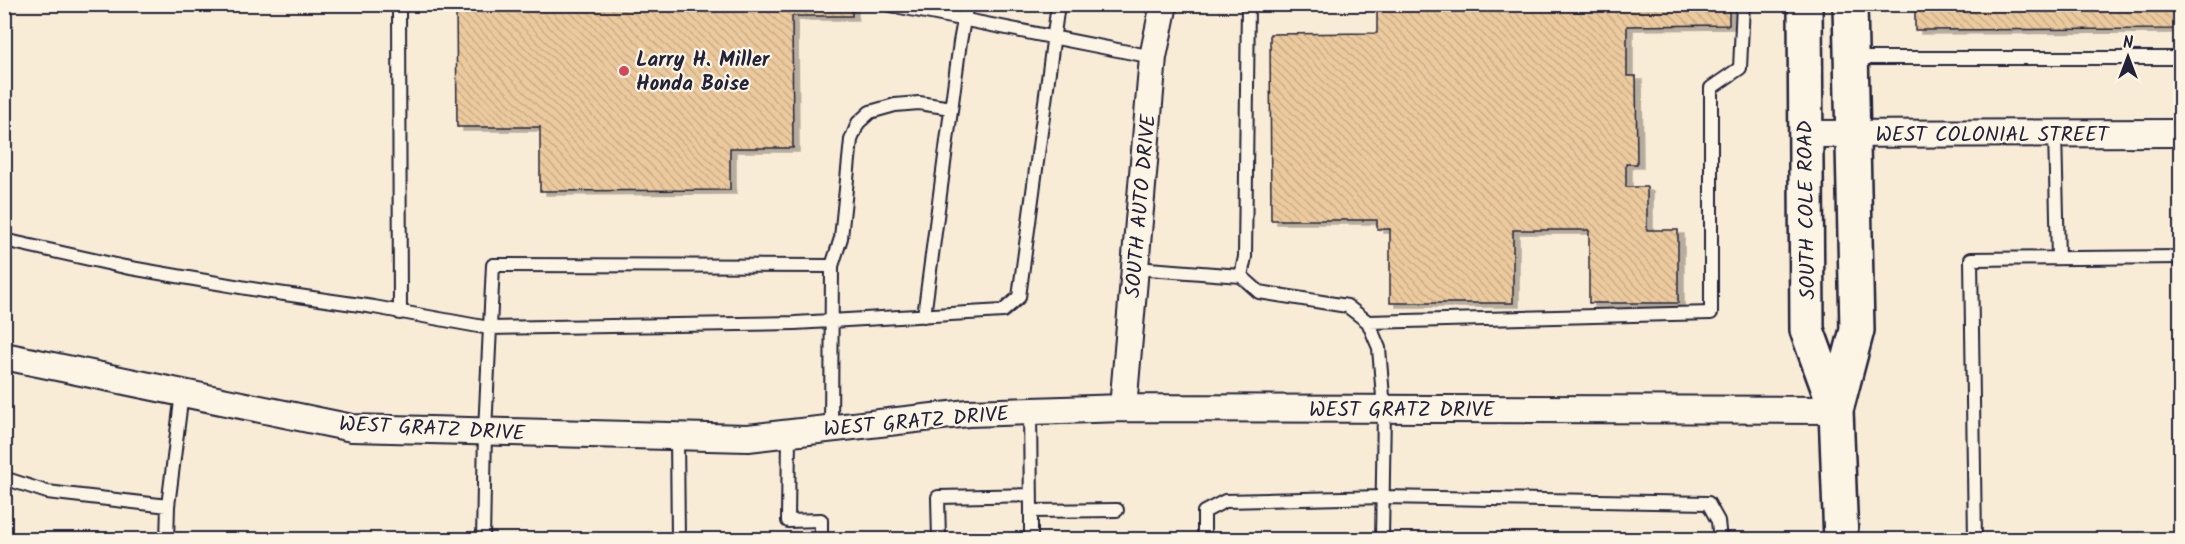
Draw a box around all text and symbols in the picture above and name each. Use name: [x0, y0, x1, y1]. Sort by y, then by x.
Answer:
north arrow: [2098, 27, 2158, 87]
text: N: [2123, 31, 2133, 56]
place label: Larry H. Miller Honda Boise: [636, 44, 771, 101]
marker: Larry H. Miller Honda Boise: [617, 64, 631, 78]
street label: SOUTH AUTO DRIVE: [1117, 112, 1166, 299]
street label: WEST COLONIAL STREET: [1875, 119, 2110, 152]
street label: SOUTH COLE ROAD: [1789, 120, 1826, 300]
street label: WEST GRATZ DRIVE: [1309, 394, 1496, 427]
street label: WEST GRATZ DRIVE: [822, 398, 1011, 447]
street label: WEST GRATZ DRIVE: [338, 408, 526, 451]

